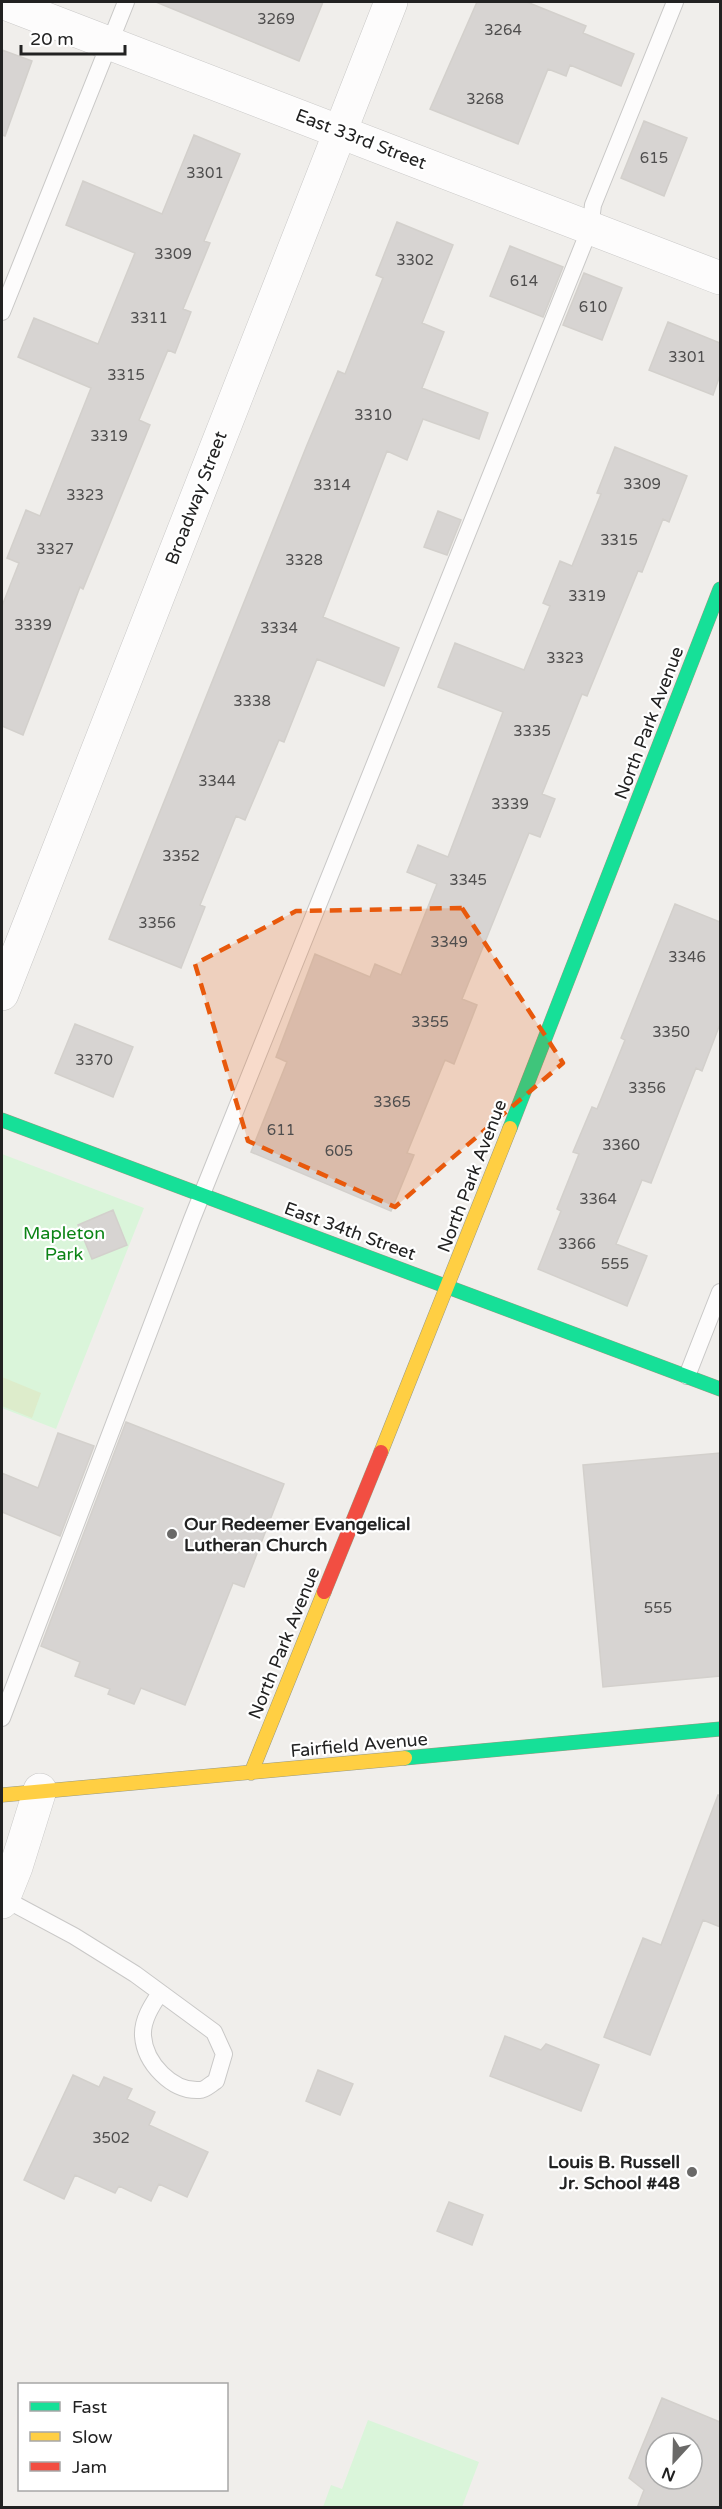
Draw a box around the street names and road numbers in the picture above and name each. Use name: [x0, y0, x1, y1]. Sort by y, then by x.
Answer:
street label: East 33rd Street: [292, 104, 430, 174]
street label: Broadway Street: [160, 428, 232, 568]
street label: North Park Avenue: [610, 643, 688, 803]
street label: North Park Avenue: [433, 1096, 511, 1256]
street label: East 34th Street: [281, 1197, 419, 1265]
street label: North Park Avenue: [243, 1564, 325, 1722]
street label: Fairfield Avenue: [289, 1728, 429, 1762]

